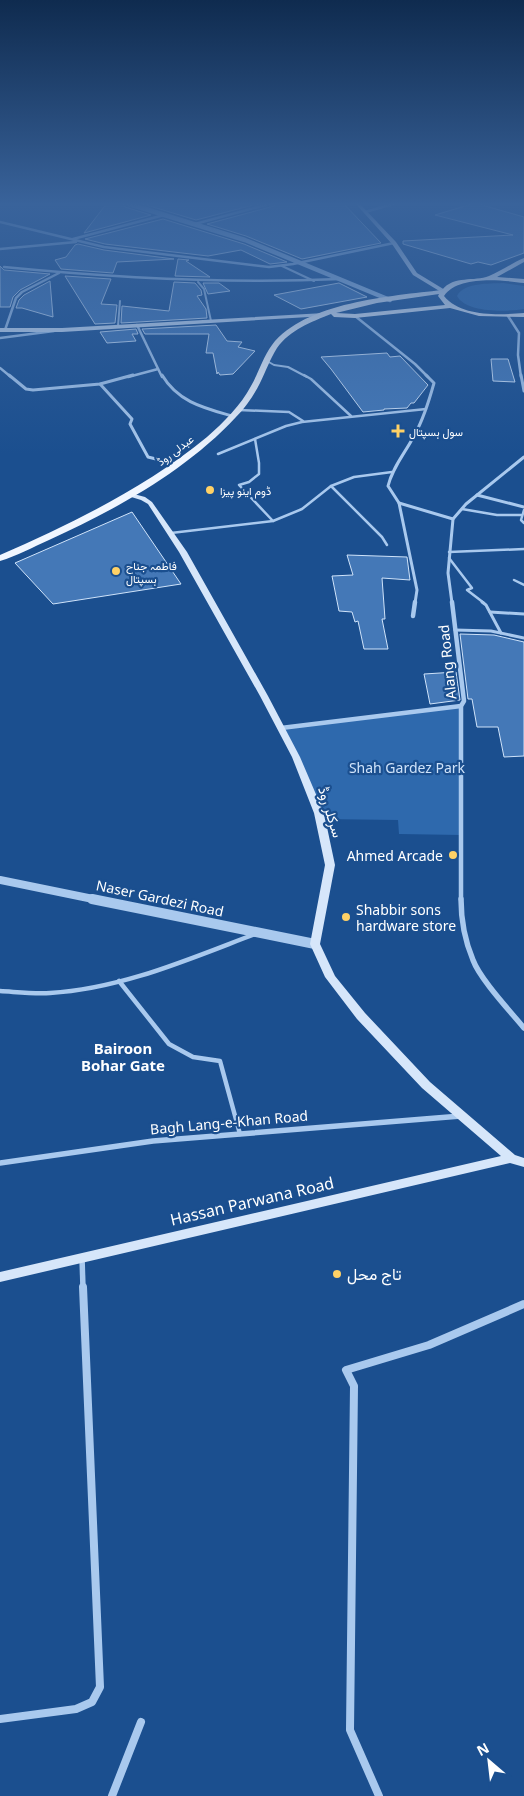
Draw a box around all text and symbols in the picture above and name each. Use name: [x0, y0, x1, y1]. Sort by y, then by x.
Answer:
marker: سول ہسپتال: [391, 424, 405, 438]
place label: سول ہسپتال: [409, 424, 463, 440]
street label: عبدلی روڈ: [154, 431, 197, 469]
place label: ڈوم اینو پیزا: [220, 483, 271, 499]
marker: ڈوم اینو پیزا: [204, 484, 216, 496]
place label: فاطمہ جناح ہسپتال: [126, 558, 177, 587]
marker: فاطمہ جناح ہسپتال: [110, 565, 122, 577]
street label: Alang Road: [434, 624, 460, 700]
park label: Shah Gardez Park: [349, 758, 466, 777]
street label: سرکلر روڈ: [314, 784, 348, 840]
place label: Ahmed Arcade: [347, 846, 443, 865]
marker: Ahmed Arcade: [447, 849, 459, 861]
street label: Naser Gardezi Road: [94, 875, 226, 921]
place label: Shabbir sons hardware store: [356, 900, 456, 935]
marker: Shabbir sons hardware store: [340, 911, 352, 923]
district label: Bairoon Bohar Gate: [81, 1038, 165, 1075]
street label: Bagh Lang-e-Khan Road: [149, 1106, 309, 1138]
street label: Hassan Parwana Road: [168, 1171, 336, 1231]
place label: تاج محل: [347, 1263, 402, 1286]
marker: تاج محل: [331, 1268, 343, 1280]
north arrow: [464, 1736, 514, 1786]
text: N: [473, 1738, 492, 1760]

